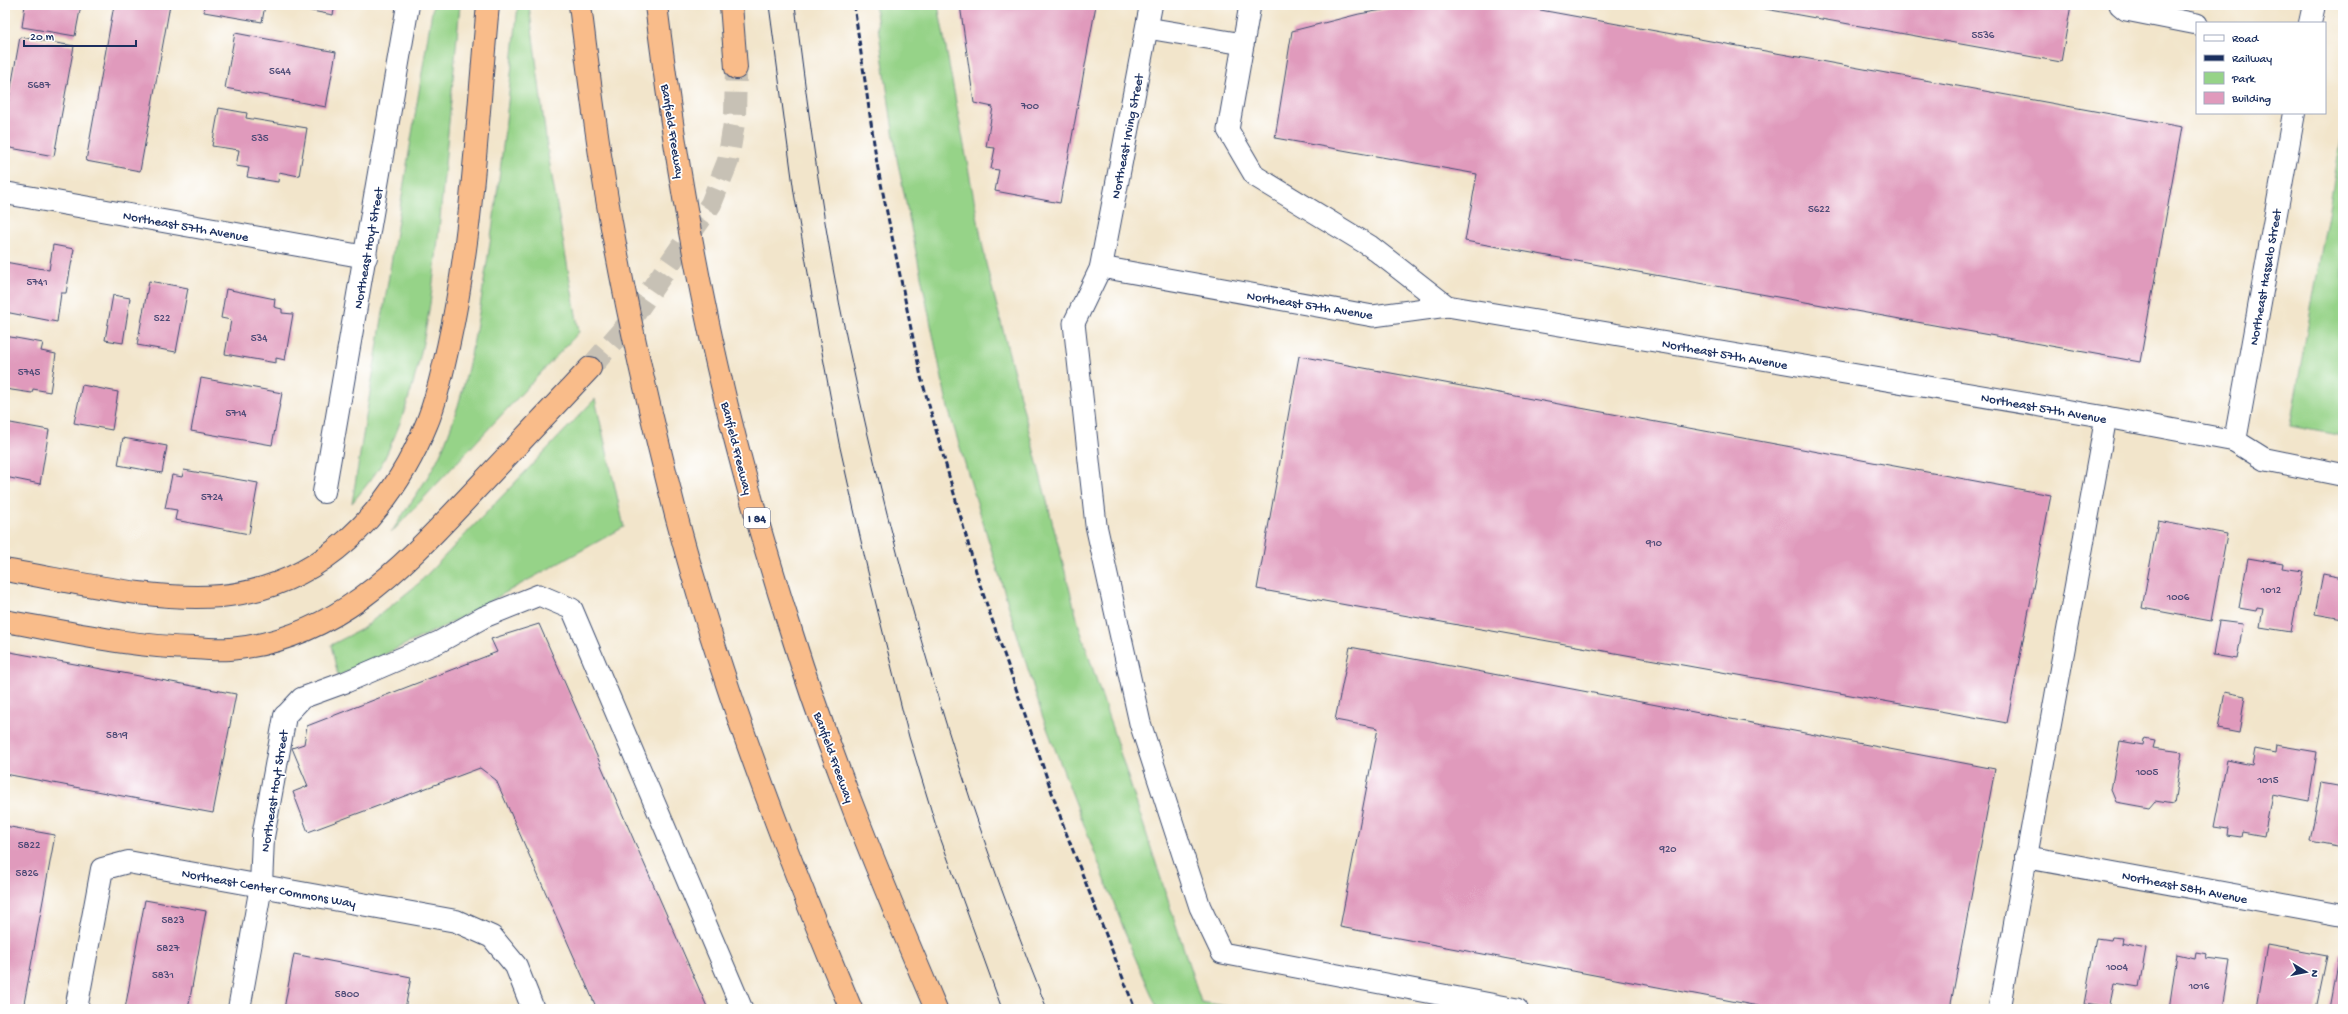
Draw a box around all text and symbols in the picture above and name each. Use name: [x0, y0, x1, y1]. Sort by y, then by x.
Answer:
scale bar: [24, 22, 136, 48]
legend: [2196, 22, 2326, 114]
house number: 5536: [1972, 30, 1995, 42]
text: 20 m: [30, 31, 55, 45]
text: Road: [2232, 33, 2259, 47]
text: Railway: [2232, 53, 2272, 67]
house number: 5644: [269, 66, 292, 78]
street label: Northeast Irving Street: [1109, 71, 1148, 200]
text: Park: [2231, 73, 2257, 87]
house number: 5687: [27, 80, 51, 92]
street label: Banfield Freeway: [656, 82, 686, 180]
text: Building: [2231, 93, 2271, 107]
house number: 700: [1020, 101, 1039, 113]
house number: 535: [251, 133, 269, 145]
street label: Northeast Hoyt Street: [351, 185, 388, 310]
house number: 5622: [1808, 204, 1831, 216]
street label: Northeast Hassalo Street: [2247, 207, 2286, 347]
street label: Northeast 57th Avenue: [122, 209, 250, 246]
house number: 5741: [26, 277, 48, 289]
street label: Northeast 57th Avenue: [1246, 289, 1374, 324]
house number: 522: [154, 313, 171, 325]
house number: 534: [251, 333, 268, 345]
street label: Northeast 57th Avenue: [1661, 337, 1789, 374]
house number: 5745: [18, 367, 40, 379]
street label: Northeast 57th Avenue: [1980, 391, 2108, 428]
street label: Banfield Freeway: [717, 399, 755, 497]
house number: 5714: [225, 408, 247, 420]
house number: 5724: [201, 492, 224, 504]
road number: I 84: [744, 508, 770, 528]
house number: 910: [1645, 538, 1662, 550]
house number: 1012: [2260, 585, 2282, 597]
house number: 1006: [2166, 592, 2190, 604]
street label: Banfield Freeway: [809, 709, 856, 806]
street label: Northeast Hoyt Street: [258, 728, 293, 853]
house number: 5819: [106, 730, 128, 742]
house number: 1005: [2135, 767, 2159, 779]
house number: 1015: [2257, 775, 2279, 787]
house number: 5822: [18, 840, 41, 852]
house number: 920: [1658, 844, 1677, 856]
street label: Northeast Center Commons Way: [180, 867, 357, 912]
house number: 5826: [16, 868, 39, 880]
street label: Northeast 58th Avenue: [2120, 869, 2249, 908]
house number: 5823: [162, 915, 185, 927]
house number: 5827: [157, 943, 180, 955]
north arrow: [2286, 952, 2326, 992]
house number: 1004: [2105, 962, 2129, 974]
text: N: [2307, 969, 2320, 978]
house number: 5831: [152, 970, 174, 982]
house number: 1016: [2188, 981, 2210, 993]
house number: 5800: [335, 989, 359, 1001]

